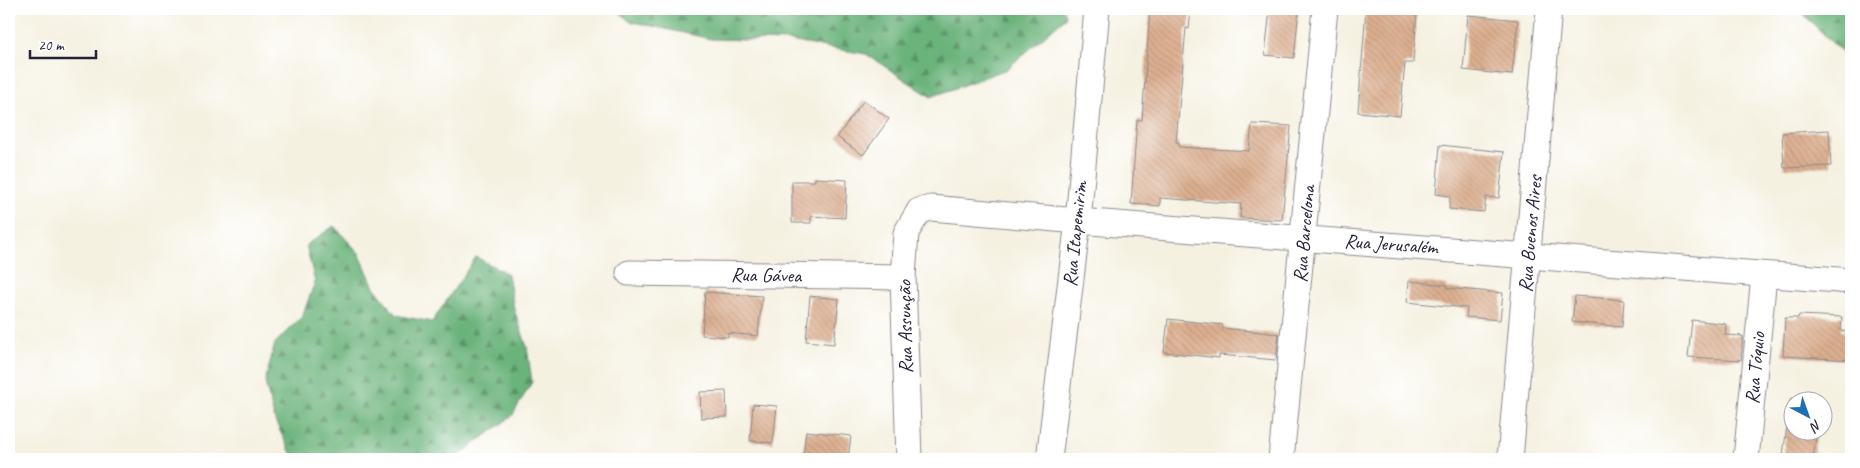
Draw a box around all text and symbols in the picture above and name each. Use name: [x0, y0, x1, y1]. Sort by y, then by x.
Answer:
scale bar: [30, 28, 96, 60]
text: 20 m: [38, 36, 65, 55]
street label: Rua Buenos Aires: [1512, 173, 1548, 293]
street label: Rua Itapemirim: [1057, 178, 1093, 288]
street label: Rua Barcelona: [1287, 183, 1321, 284]
street label: Rua Jerusalém: [1343, 228, 1440, 260]
street label: Rua Gávea: [731, 262, 803, 288]
street label: Rua Assunção: [892, 279, 918, 374]
street label: Rua Tóquio: [1739, 330, 1771, 405]
north arrow: [1782, 390, 1832, 440]
text: N: [1806, 416, 1825, 436]

